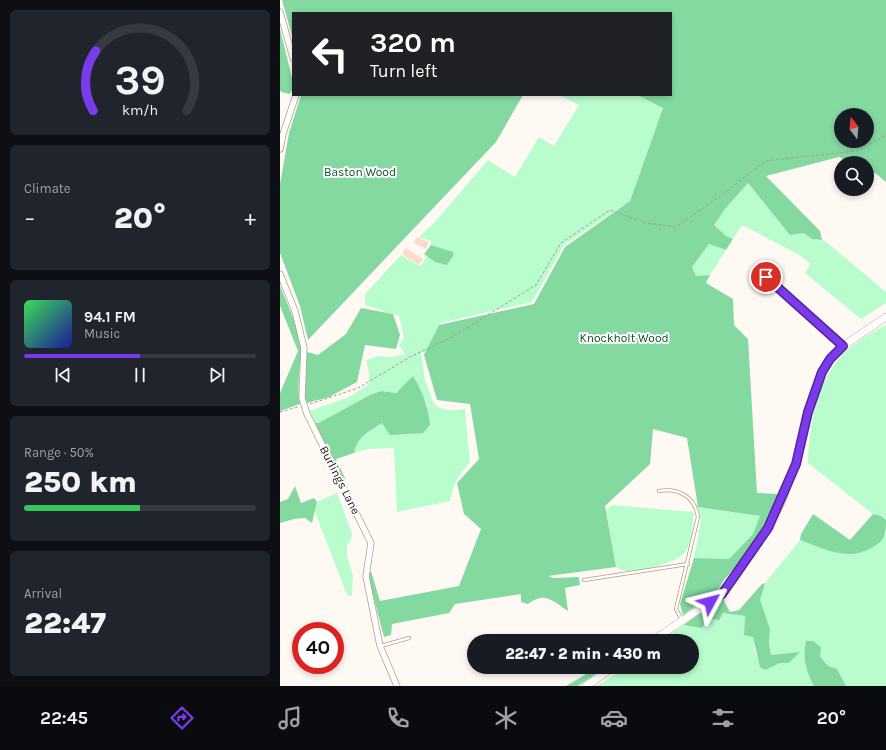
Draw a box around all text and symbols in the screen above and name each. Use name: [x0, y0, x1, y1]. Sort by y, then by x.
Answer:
text: 320 m: [370, 26, 456, 59]
icon: left: [304, 28, 356, 80]
text: 39: [114, 55, 166, 103]
text: Turn left: [370, 60, 438, 82]
text: km/h: [122, 101, 158, 118]
north arrow: [834, 108, 874, 148]
map controls: [834, 108, 874, 196]
button: search: [834, 156, 874, 196]
park label: Baston Wood: [324, 165, 396, 179]
text: Climate: [24, 181, 70, 196]
text: 20°: [114, 200, 166, 236]
text: −: [24, 205, 36, 231]
text: +: [244, 205, 256, 231]
pin: [749, 260, 783, 294]
icon: arrive: [755, 266, 777, 288]
text: 94.1 FM: [84, 308, 136, 326]
text: Music: [84, 326, 120, 341]
park label: Knockholt Wood: [579, 331, 669, 345]
icon: previous: [52, 364, 74, 386]
icon: pause: [129, 364, 151, 386]
icon: next: [206, 364, 228, 386]
street label: Burlings Lane: [317, 443, 363, 517]
text: Range · 50%: [24, 445, 94, 460]
text: 250 km: [24, 464, 137, 500]
position arrow: [689, 581, 731, 623]
text: Arrival: [24, 586, 62, 601]
text: 22:47: [24, 605, 106, 641]
speed limit sign: 40: [292, 622, 344, 674]
text: 22:47 · 2 min · 430 m: [505, 645, 661, 663]
icon: directions: [168, 704, 196, 732]
icon: music: [276, 704, 304, 732]
icon: phone: [384, 704, 412, 732]
icon: climate: [492, 704, 520, 732]
icon: car: [600, 704, 628, 732]
icon: filters: [709, 704, 737, 732]
text: 22:45: [40, 707, 88, 729]
text: 20°: [817, 707, 846, 729]

